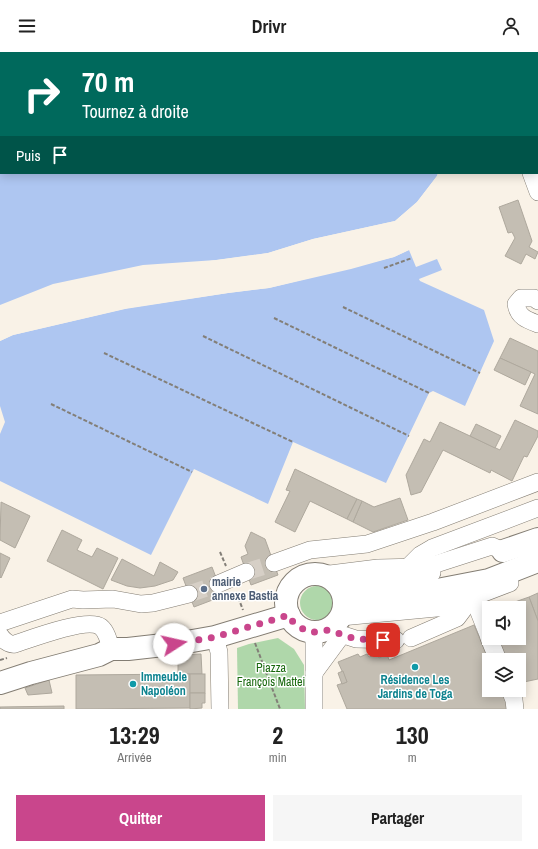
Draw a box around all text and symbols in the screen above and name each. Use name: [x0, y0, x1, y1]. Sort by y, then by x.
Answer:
text: Drivr: [252, 14, 286, 39]
icon: menu: [16, 15, 38, 37]
icon: person: [500, 15, 522, 37]
text: 70 m: [82, 63, 134, 101]
icon: right: [16, 68, 68, 120]
text: Tournez à droite: [82, 99, 189, 124]
icon: arrive: [49, 144, 71, 166]
text: Puis: [16, 145, 41, 166]
place label: mairie annexe Bastia: [212, 574, 279, 604]
marker: mairie annexe Bastia: [199, 584, 209, 594]
map controls: [482, 601, 526, 697]
button: sound: [482, 601, 526, 645]
position arrow: [153, 623, 195, 665]
pin: [366, 623, 400, 657]
icon: arrive: [372, 629, 394, 651]
button: layers: [482, 653, 526, 697]
park label: Piazza François Mattei: [237, 660, 305, 690]
marker: Résidence Les Jardins de Toga: [410, 662, 420, 672]
place label: Immeuble Napoléon: [141, 669, 187, 699]
place label: Résidence Les Jardins de Toga: [378, 672, 453, 702]
marker: Immeuble Napoléon: [128, 679, 138, 689]
text: 13:29: [109, 719, 160, 751]
text: 2: [272, 719, 283, 751]
text: 130: [396, 719, 429, 751]
text: Arrivée: [117, 749, 152, 766]
text: min: [269, 749, 287, 766]
text: m: [408, 749, 417, 766]
button: Quitter: [16, 795, 265, 841]
button: Partager: [273, 795, 522, 841]

